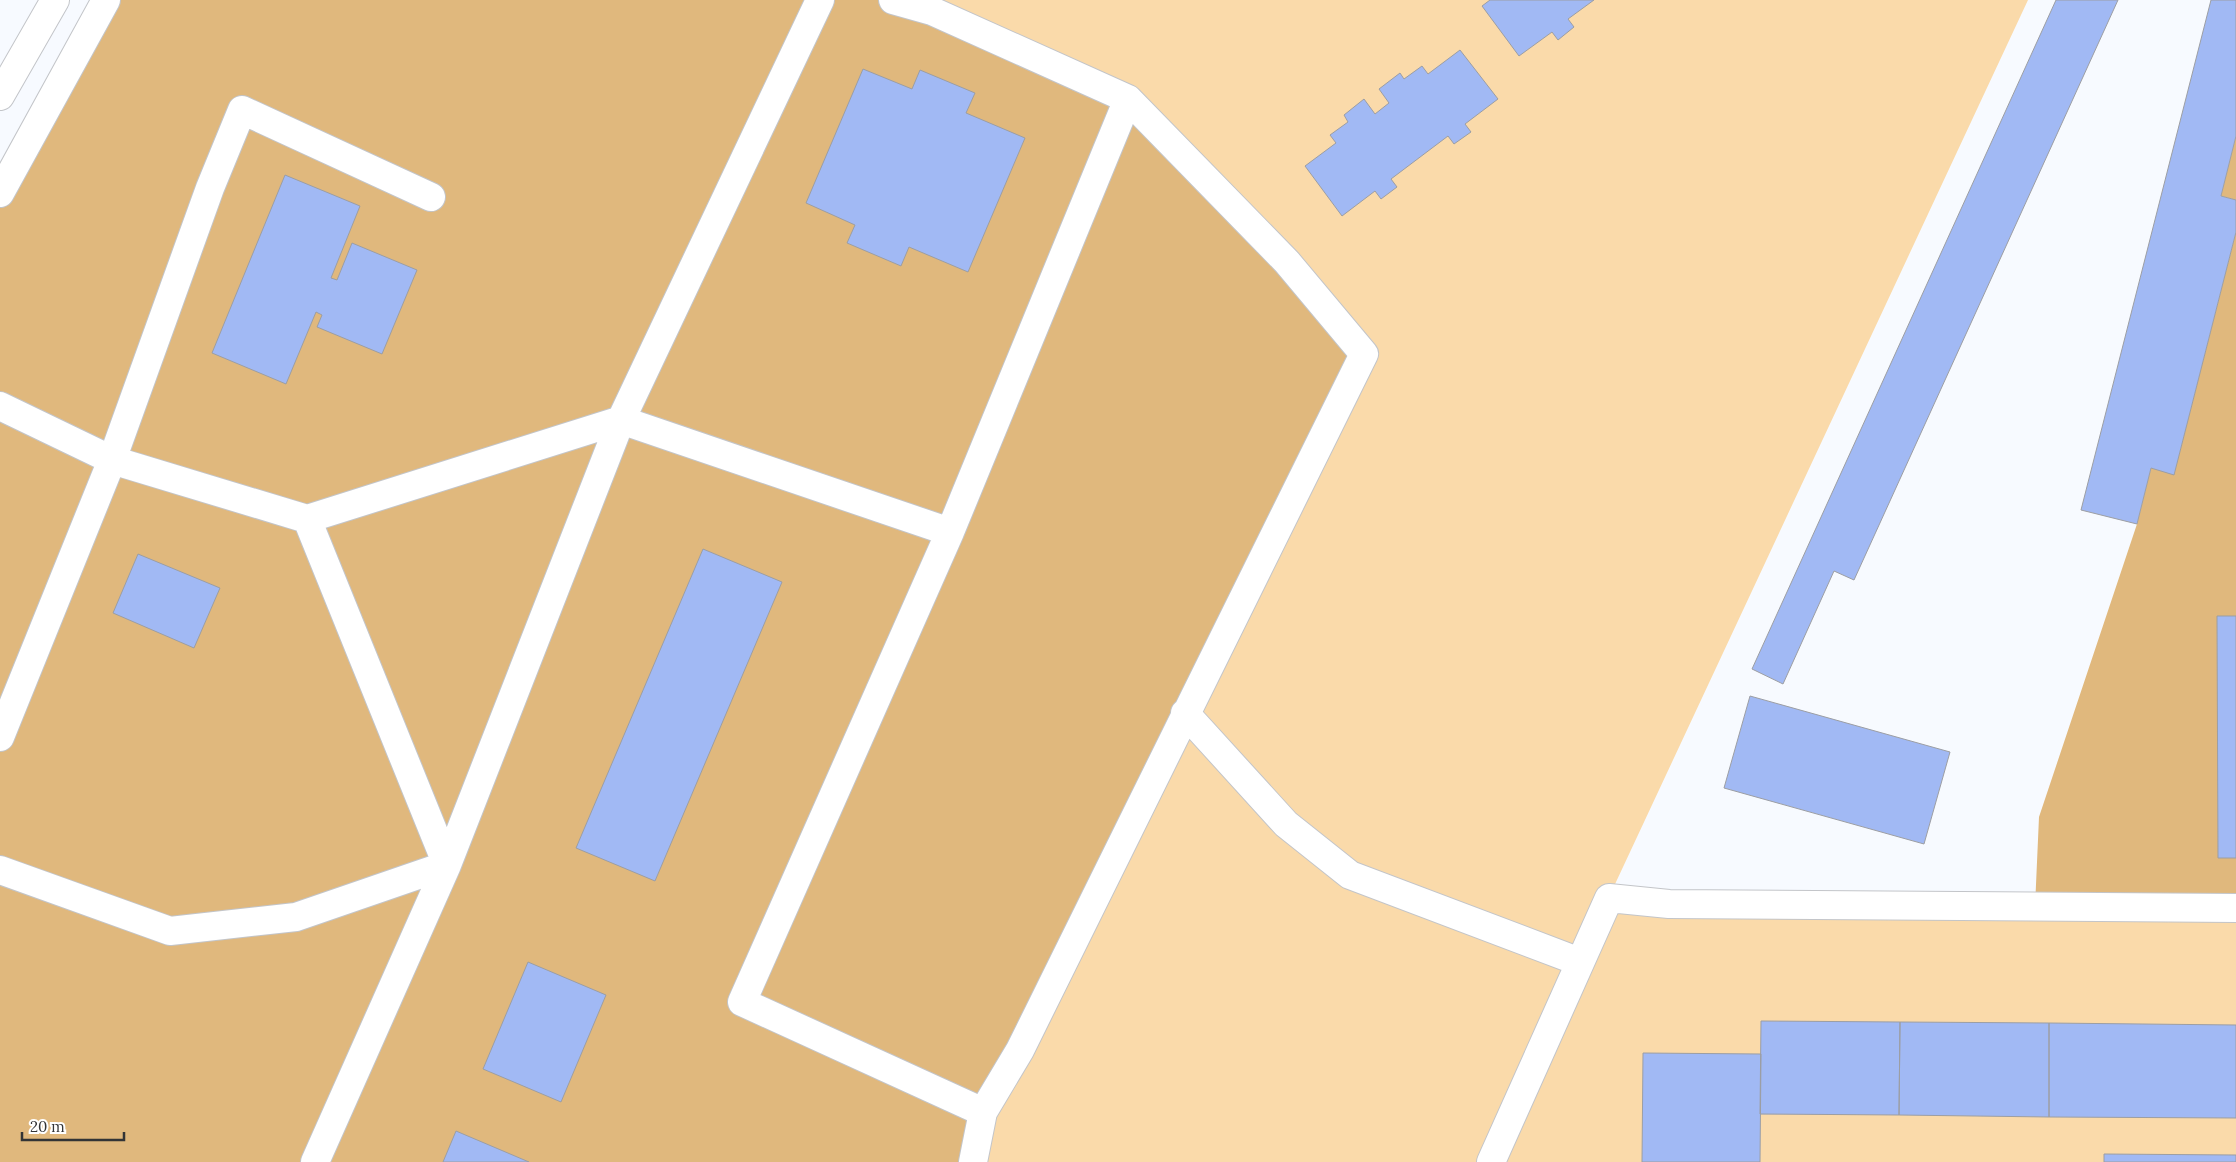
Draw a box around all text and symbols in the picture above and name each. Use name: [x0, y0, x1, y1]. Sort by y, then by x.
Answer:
scale bar: [22, 1110, 125, 1142]
text: 20 m: [30, 1117, 65, 1136]

